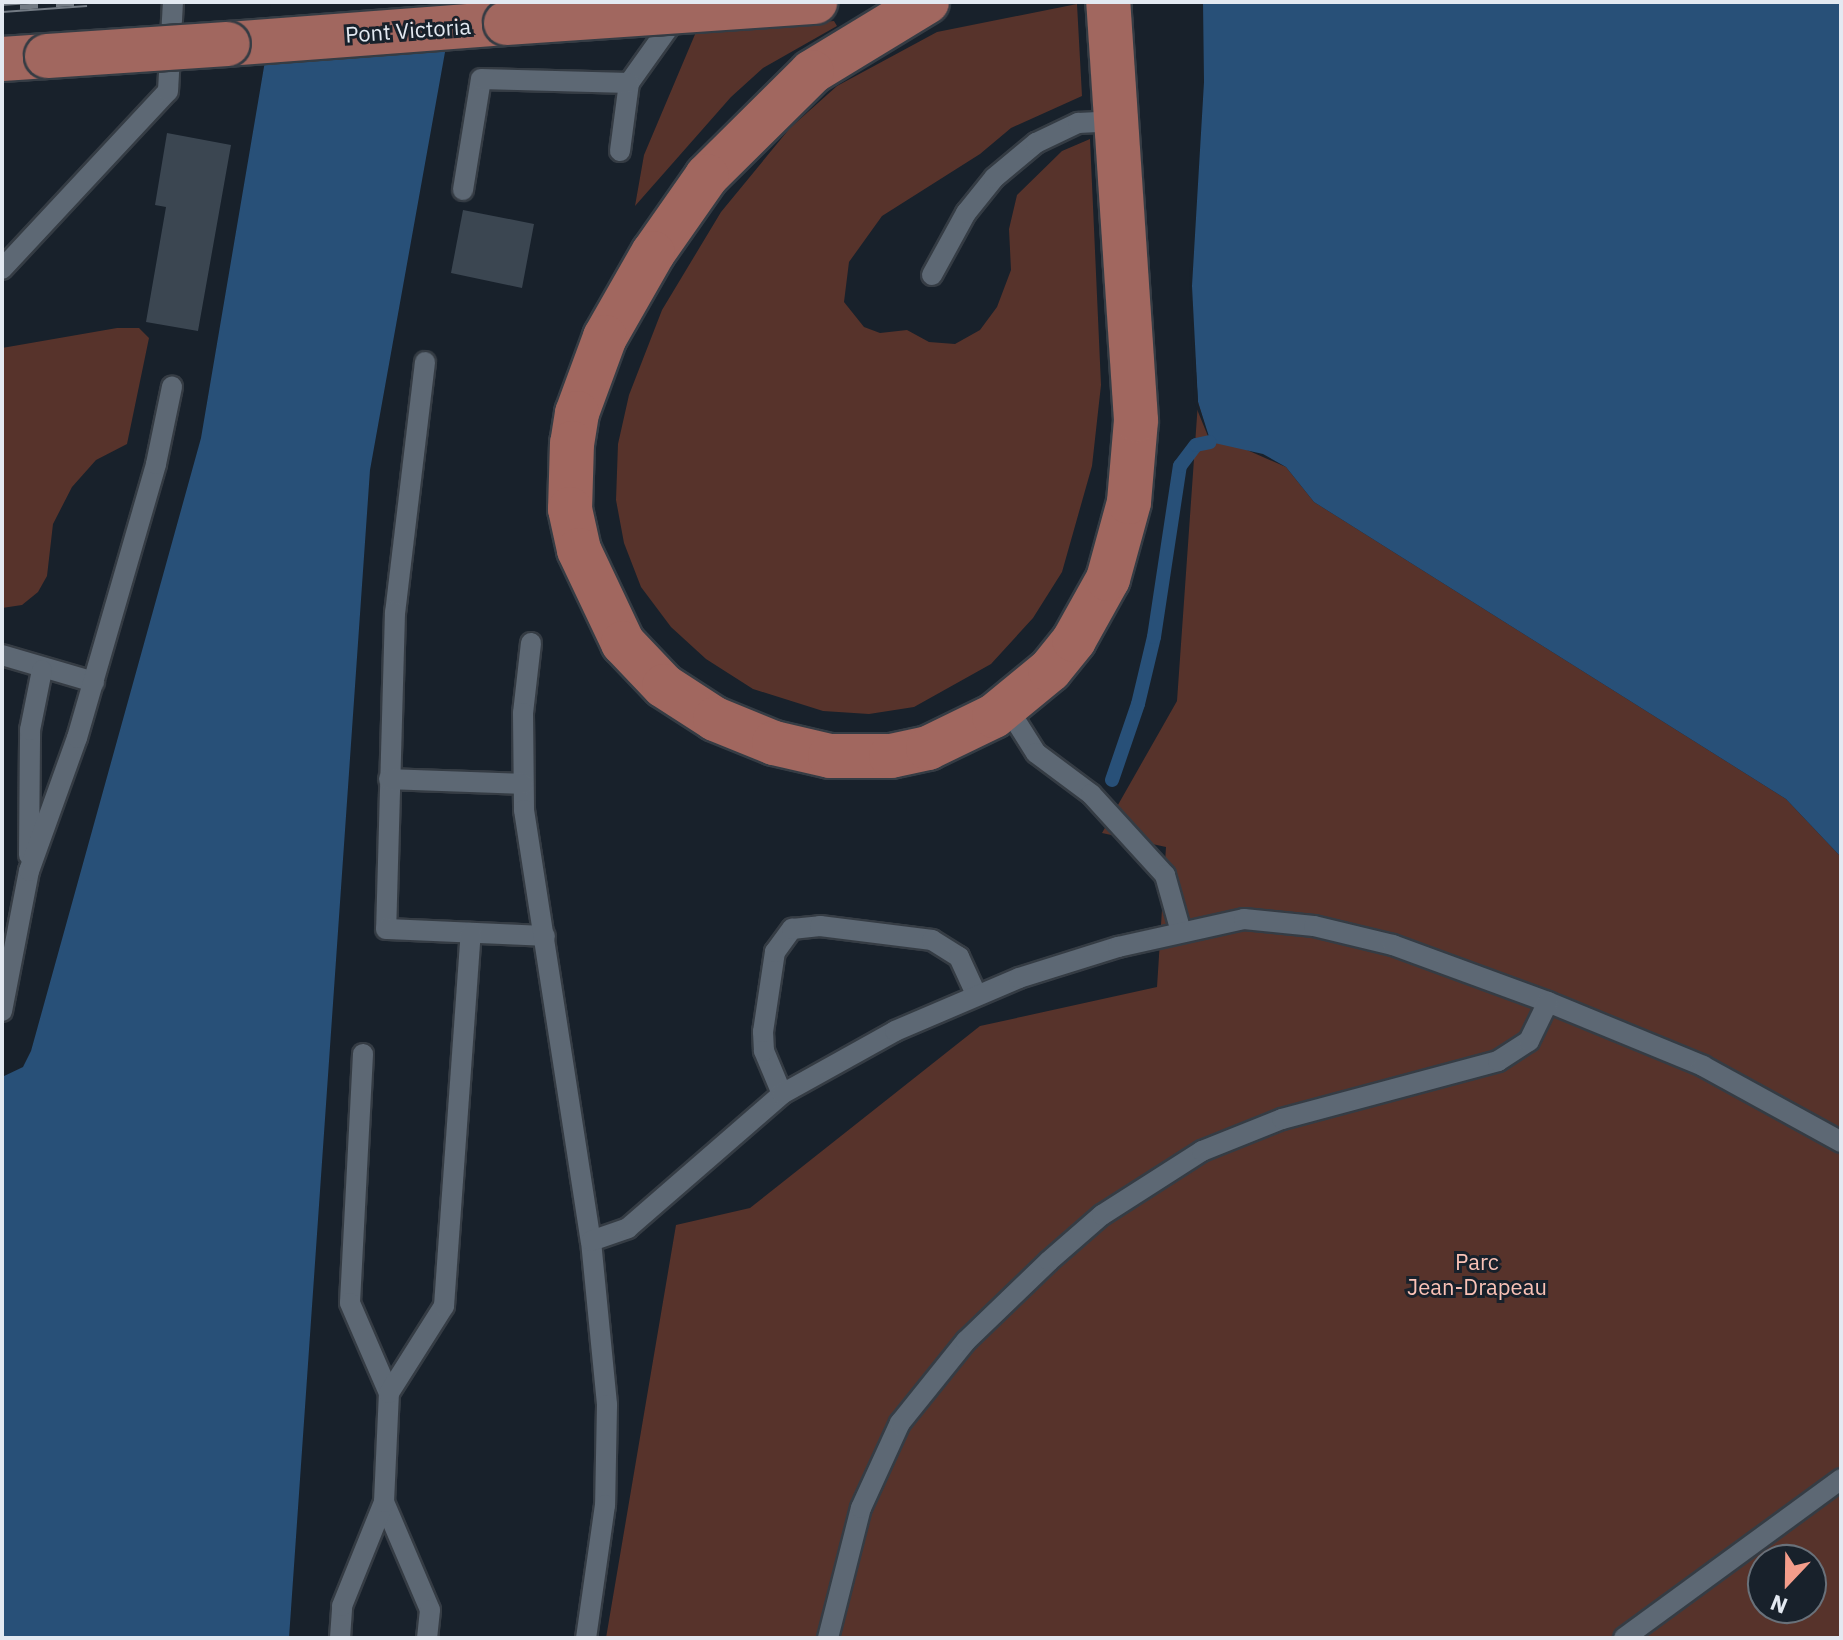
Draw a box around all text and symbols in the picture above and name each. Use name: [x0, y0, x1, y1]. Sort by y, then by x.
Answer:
street label: Pont Victoria: [344, 12, 472, 48]
park label: Parc Jean-Drapeau: [1407, 1248, 1547, 1300]
north arrow: [1747, 1544, 1827, 1624]
text: N: [1766, 1588, 1791, 1621]

